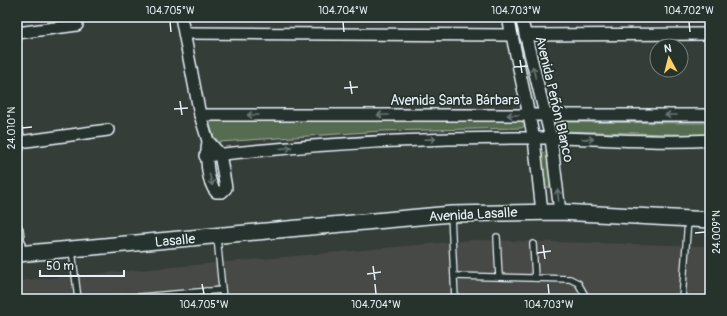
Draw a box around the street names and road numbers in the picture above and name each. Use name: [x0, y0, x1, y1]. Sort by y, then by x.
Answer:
street label: Avenida Peñón Blanco: [532, 34, 577, 164]
street label: Avenida Santa Bárbara: [390, 92, 520, 109]
street label: Avenida Lasalle: [428, 204, 518, 225]
street label: Lasalle: [154, 230, 196, 251]

